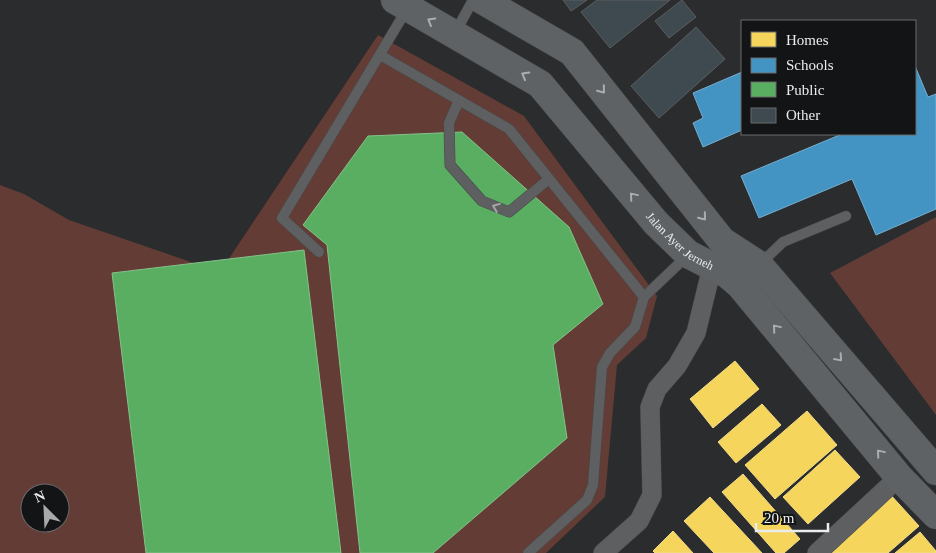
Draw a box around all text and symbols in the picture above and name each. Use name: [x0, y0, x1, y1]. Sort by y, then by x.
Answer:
one-way arrow: [428, 17, 437, 27]
legend: [741, 20, 916, 135]
text: Homes: [786, 32, 829, 48]
text: Schools: [786, 57, 834, 73]
one-way arrow: [522, 72, 531, 82]
text: Public: [786, 82, 825, 98]
one-way arrow: [596, 84, 604, 93]
text: Other: [786, 107, 820, 123]
one-way arrow: [630, 193, 638, 202]
one-way arrow: [492, 203, 501, 213]
street label: Jalan Ayer Jerneh: [643, 209, 716, 273]
one-way arrow: [698, 211, 706, 220]
one-way arrow: [773, 325, 782, 334]
one-way arrow: [834, 353, 843, 362]
one-way arrow: [876, 450, 885, 459]
north arrow: [20, 483, 70, 533]
text: N: [32, 488, 48, 505]
scale bar: [756, 500, 828, 532]
text: 20 m: [764, 510, 795, 526]

